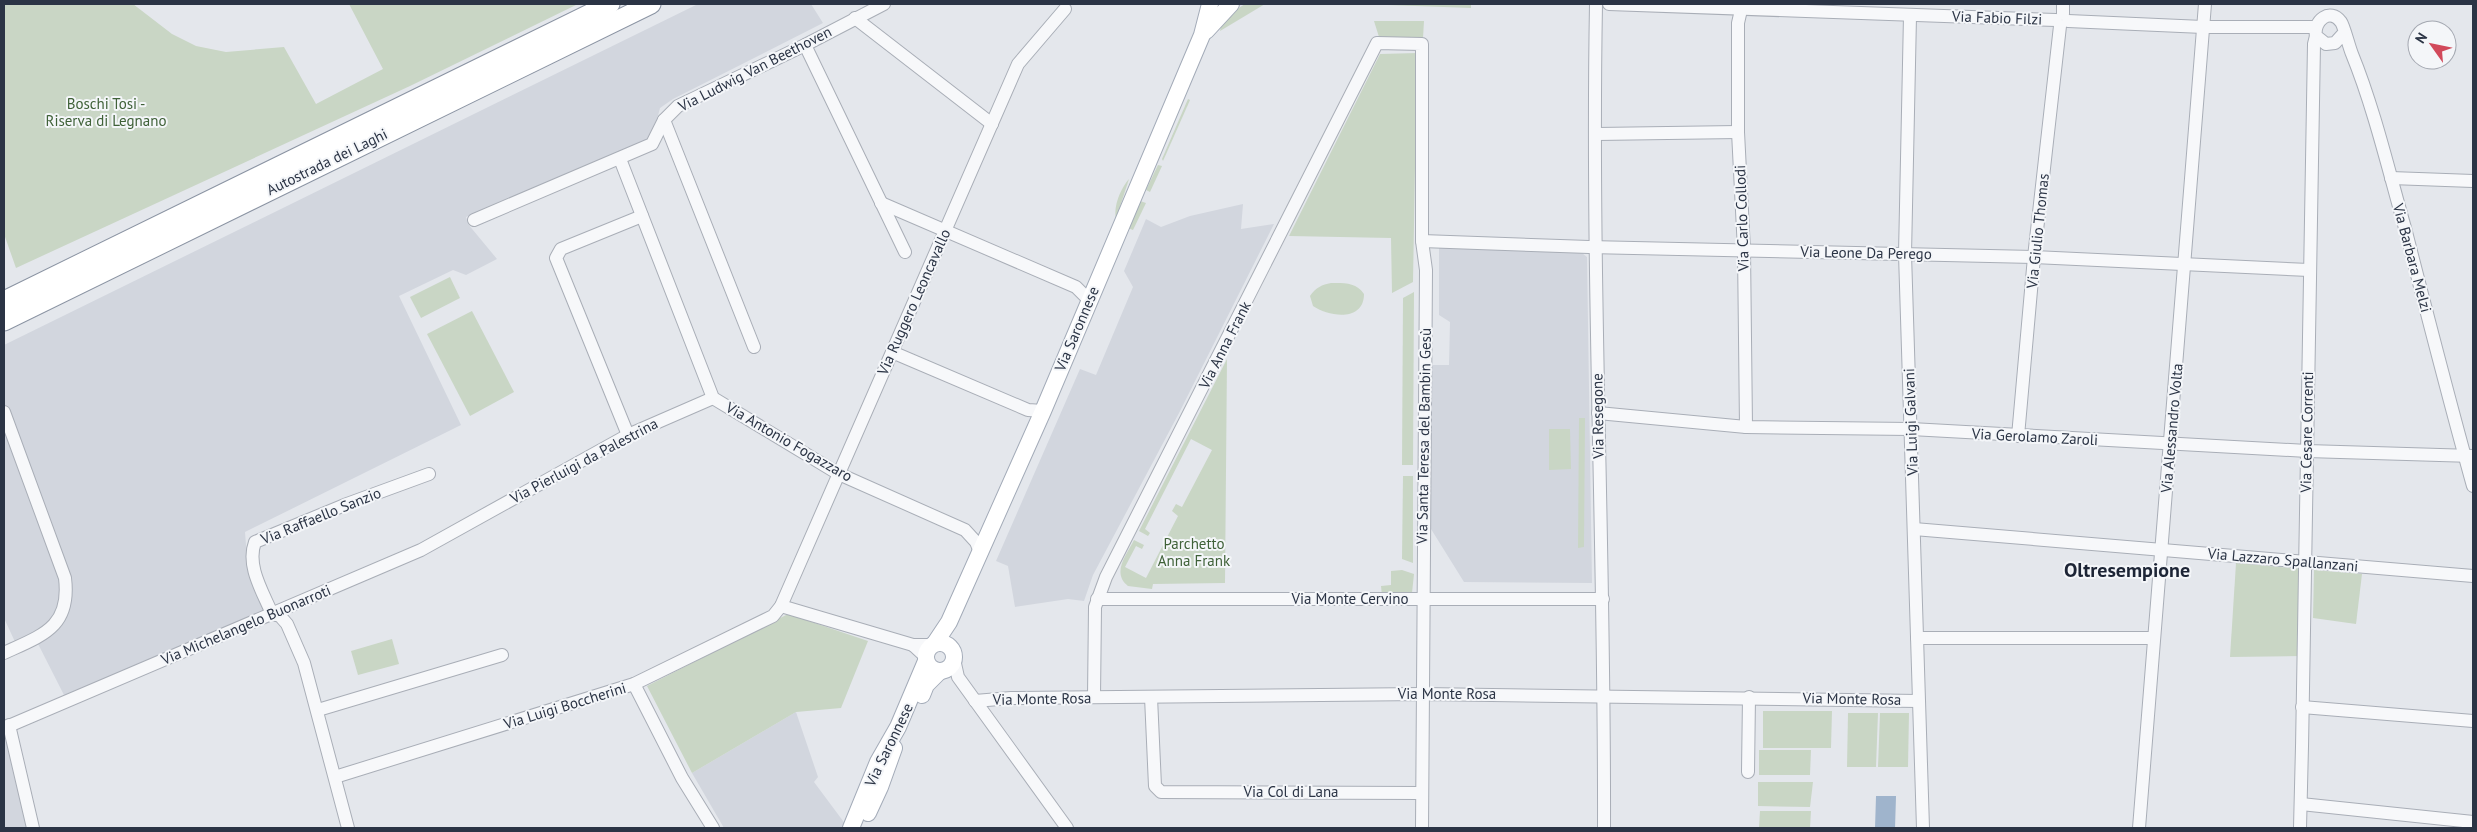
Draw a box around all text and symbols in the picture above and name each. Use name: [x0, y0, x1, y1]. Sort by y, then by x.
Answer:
street label: Via Fabio Filzi: [1951, 6, 2042, 29]
north arrow: [2407, 20, 2457, 70]
street label: Via Ludwig Van Beethoven: [674, 22, 835, 116]
text: N: [2411, 29, 2431, 47]
park label: Boschi Tosi - Riserva di Legnano: [45, 94, 167, 130]
street label: Autostrada dei Laghi: [263, 124, 390, 199]
street label: Via Carlo Collodi: [1730, 165, 1753, 272]
street label: Via Giulio Thomas: [2022, 172, 2053, 291]
street label: Via Barbara Melzi: [2389, 200, 2436, 314]
street label: Via Ruggero Leoncavallo: [872, 226, 954, 379]
street label: Via Leone Da Perego: [1799, 242, 1932, 263]
street label: Via Saronnese: [1050, 283, 1103, 375]
street label: Via Anna Frank: [1194, 297, 1255, 393]
street label: Via Santa Teresa del Bambin Gesù: [1412, 328, 1435, 545]
street label: Via Alessandro Volta: [2156, 362, 2187, 494]
street label: Via Luigi Galvani: [1899, 368, 1922, 477]
street label: Via Cesare Correnti: [2296, 371, 2317, 494]
street label: Via Resegone: [1587, 373, 1608, 460]
street label: Via Antonio Fogazzaro: [722, 397, 856, 486]
street label: Via Pierluigi da Palestrina: [506, 414, 661, 508]
street label: Via Gerolamo Zaroli: [1970, 424, 2099, 449]
street label: Via Raffaello Sanzio: [257, 483, 384, 549]
park label: Parchetto Anna Frank: [1158, 534, 1231, 570]
street label: Via Lazzaro Spallanzani: [2206, 543, 2359, 576]
district label: Oltresempione: [2064, 557, 2190, 583]
street label: Via Michelangelo Buonarroti: [157, 580, 333, 669]
street label: Via Monte Cervino: [1291, 589, 1408, 608]
street label: Via Luigi Boccherini: [500, 678, 628, 733]
street label: Via Monte Rosa: [1397, 684, 1496, 703]
street label: Via Monte Rosa: [992, 688, 1091, 709]
street label: Via Monte Rosa: [1802, 688, 1901, 709]
street label: Via Saronnese: [860, 700, 917, 791]
street label: Via Col di Lana: [1242, 782, 1339, 801]

